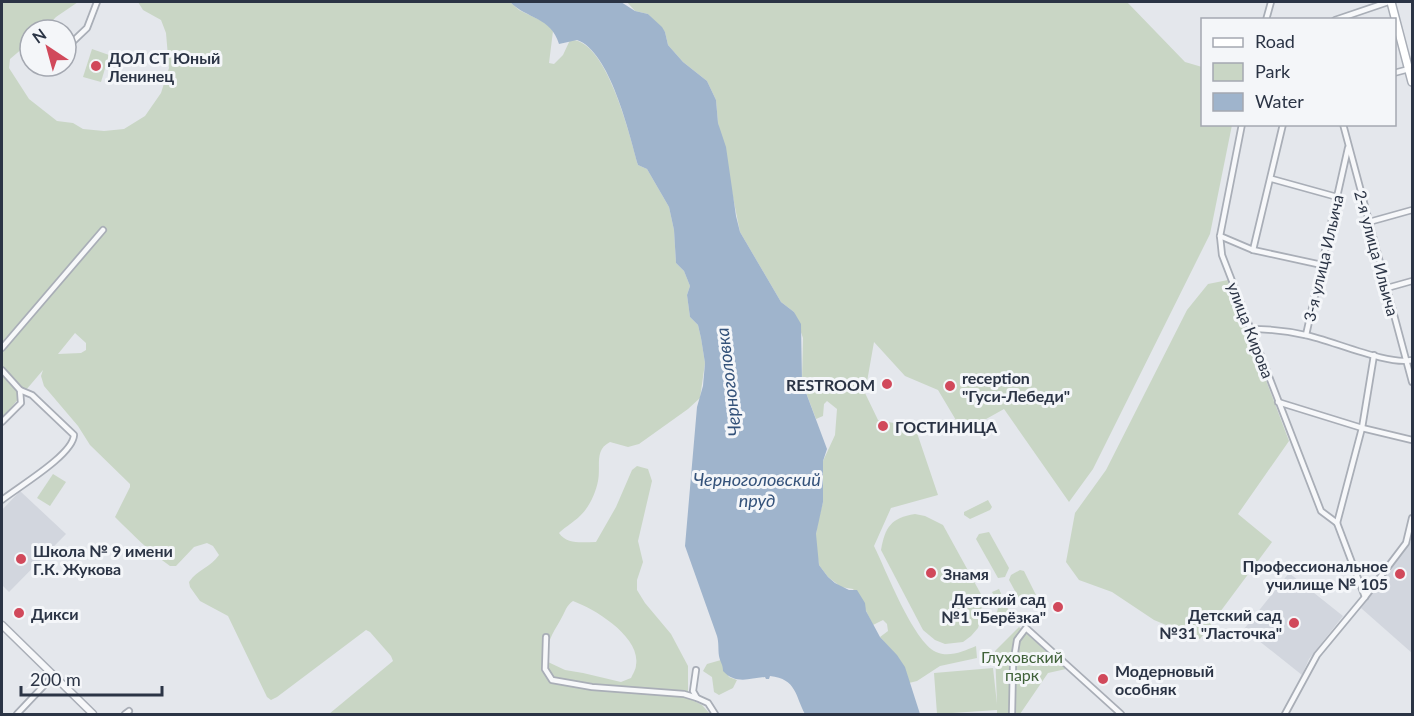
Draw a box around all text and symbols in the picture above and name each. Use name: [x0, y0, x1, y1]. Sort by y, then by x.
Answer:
north arrow: [18, 18, 78, 78]
legend: [1201, 18, 1396, 126]
text: N: [28, 24, 49, 47]
text: Road: [1255, 30, 1295, 52]
place label: ДОЛ СТ Юный Ленинец: [107, 48, 220, 85]
marker: ДОЛ СТ Юный Ленинец: [89, 59, 103, 73]
text: Park: [1255, 60, 1291, 82]
text: Water: [1255, 90, 1304, 112]
street label: 2-я улица Ильича: [1351, 188, 1403, 318]
street label: 3-я улица Ильича: [1299, 193, 1347, 323]
street label: улица Кирова: [1224, 279, 1278, 381]
water label: Черноголовка: [710, 326, 746, 438]
place label: reception "Гуси-Лебеди": [962, 368, 1070, 405]
place label: RESTROOM: [786, 375, 875, 394]
marker: RESTROOM: [880, 377, 894, 391]
marker: reception "Гуси-Лебеди": [943, 379, 957, 393]
place label: ГОСТИНИЦА: [895, 417, 998, 436]
marker: ГОСТИНИЦА: [876, 419, 890, 433]
water label: Черноголовский пруд: [693, 468, 821, 511]
place label: Школа № 9 имени Г.К. Жукова: [33, 541, 173, 578]
marker: Школа № 9 имени Г.К. Жукова: [14, 552, 28, 566]
place label: Профессиональное училище № 105: [1242, 556, 1388, 593]
place label: Знамя: [943, 564, 989, 583]
marker: Знамя: [924, 566, 938, 580]
marker: Профессиональное училище № 105: [1393, 567, 1407, 581]
place label: Детский сад №1 "Берёзка": [941, 589, 1046, 626]
marker: Детский сад №1 "Берёзка": [1051, 600, 1065, 614]
place label: Дикси: [31, 604, 79, 623]
place label: Детский сад №31 "Ласточка": [1159, 605, 1282, 642]
marker: Дикси: [12, 606, 26, 620]
marker: Детский сад №31 "Ласточка": [1287, 616, 1301, 630]
park label: Глуховский парк: [981, 647, 1063, 684]
scale bar: [21, 659, 162, 697]
place label: Модерновый особняк: [1115, 661, 1214, 698]
text: 200 m: [30, 668, 81, 690]
marker: Модерновый особняк: [1096, 672, 1110, 686]

